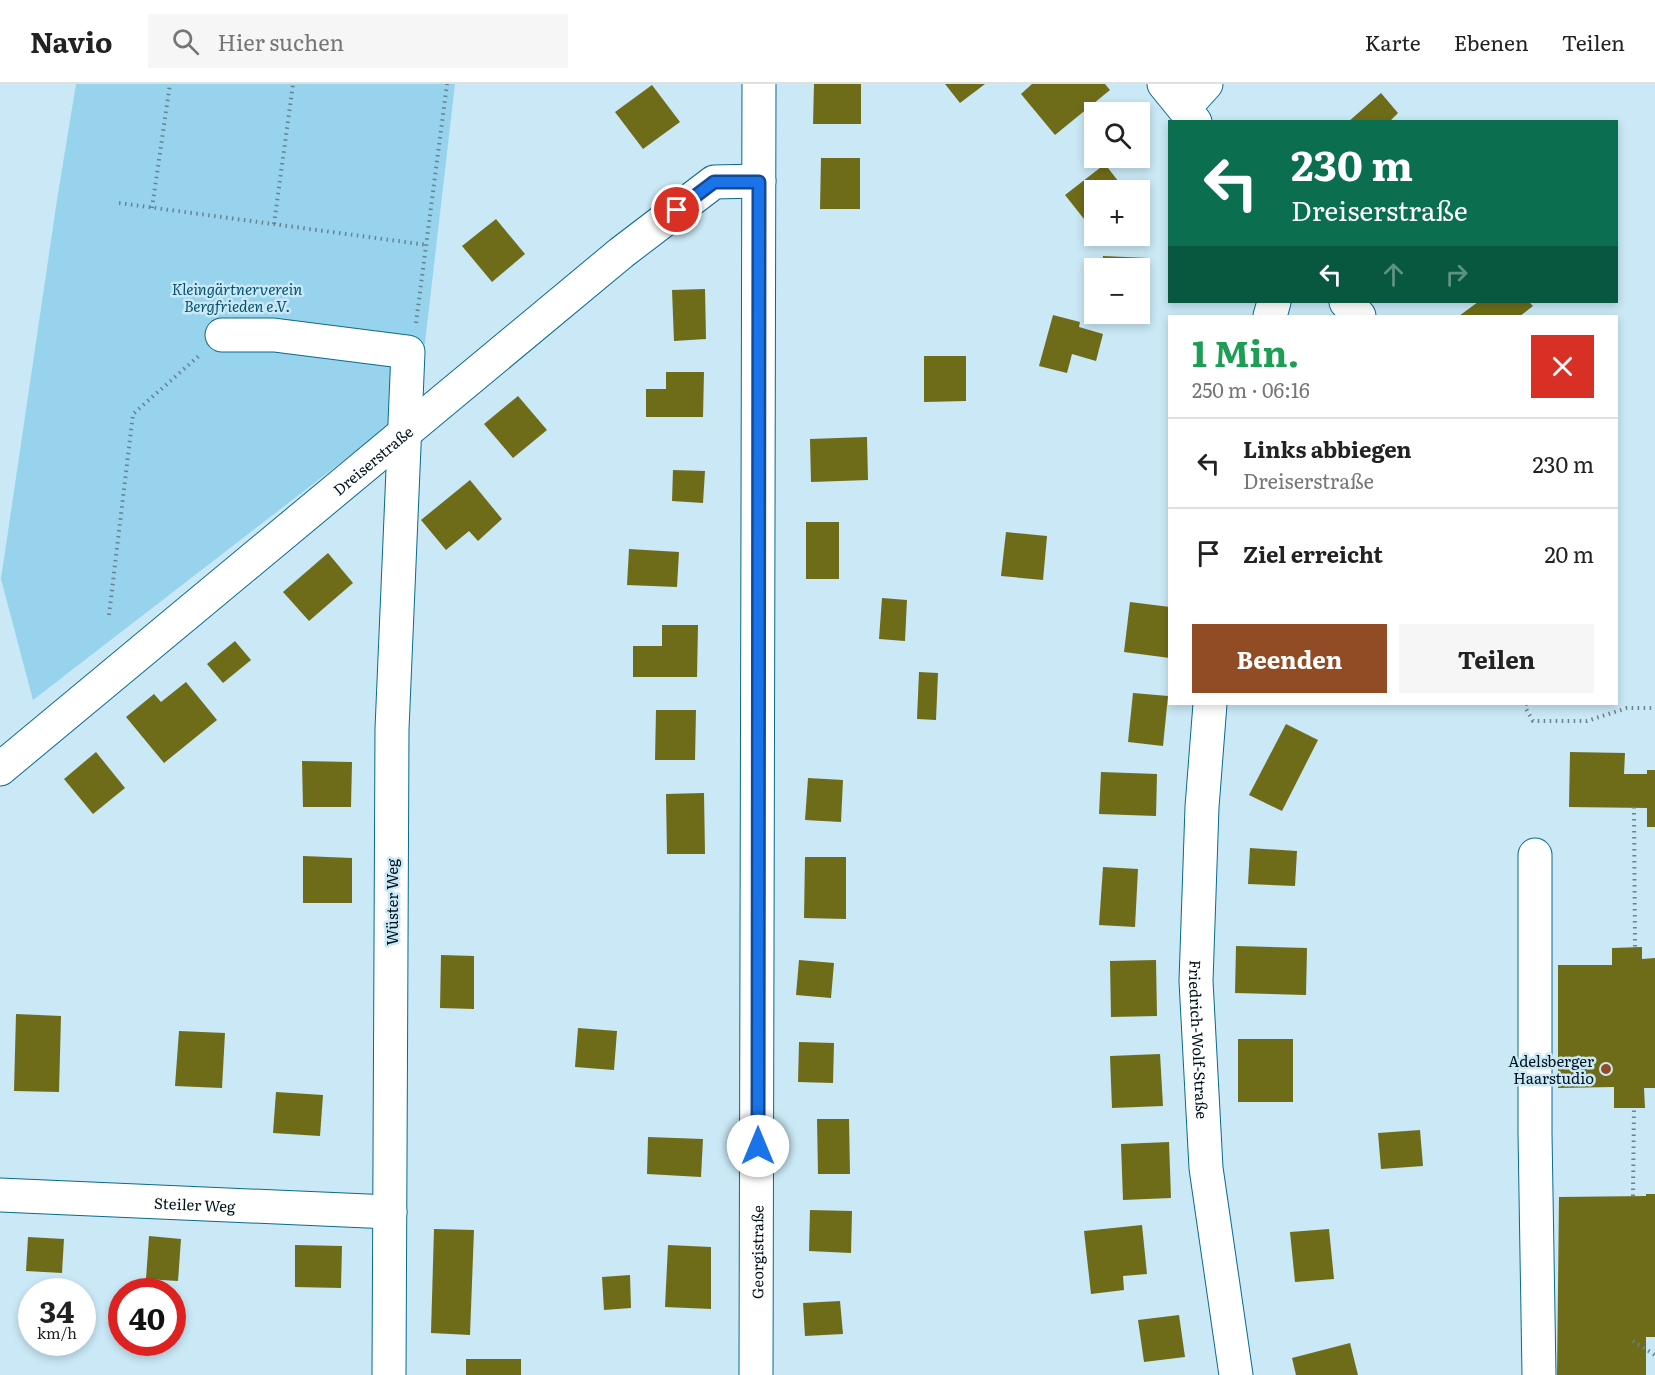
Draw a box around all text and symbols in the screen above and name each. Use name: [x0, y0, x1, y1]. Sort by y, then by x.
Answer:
search box: [148, 14, 568, 68]
text: Navio: [30, 20, 112, 62]
icon: search: [169, 25, 202, 58]
text: Hier suchen: [217, 25, 344, 58]
text: Karte: [1365, 26, 1421, 57]
text: Ebenen: [1454, 26, 1529, 57]
text: Teilen: [1562, 26, 1625, 57]
map controls: [1084, 102, 1150, 324]
button: search: [1084, 102, 1150, 168]
text: 230 m: [1291, 132, 1413, 194]
icon: left: [1192, 144, 1270, 222]
button: +: [1084, 180, 1150, 246]
pin: [651, 184, 702, 235]
text: Dreiserstraße: [1291, 189, 1468, 229]
icon: arrive: [660, 193, 693, 226]
button: −: [1084, 258, 1150, 324]
icon: left: [1314, 258, 1347, 291]
icon: ahead: [1377, 258, 1410, 291]
icon: right: [1440, 258, 1473, 291]
park label: Kleingärtnerverein Bergfrieden e.V.: [172, 277, 302, 317]
text: 1 Min.: [1192, 325, 1299, 378]
button: close: [1531, 335, 1594, 398]
text: 250 m · 06:16: [1192, 374, 1310, 404]
street label: Dreiserstraße: [327, 419, 418, 500]
text: Links abbiegen: [1243, 432, 1412, 465]
icon: left: [1192, 447, 1225, 480]
text: 230 m: [1532, 447, 1594, 480]
text: Dreiserstraße: [1243, 465, 1374, 495]
icon: arrive: [1192, 537, 1225, 570]
text: Ziel erreicht: [1243, 537, 1383, 570]
text: 20 m: [1544, 537, 1594, 570]
button: Beenden: [1192, 624, 1387, 693]
button: Teilen: [1399, 624, 1594, 693]
street label: Wüster Weg: [380, 858, 403, 945]
street label: Friedrich-Wolf-Straße: [1185, 960, 1215, 1120]
place label: Adelsberger Haarstudio: [1508, 1049, 1594, 1089]
marker: Adelsberger Haarstudio: [1599, 1062, 1613, 1076]
position arrow: [726, 1114, 790, 1178]
street label: Steiler Weg: [154, 1190, 237, 1217]
street label: Georgistraße: [745, 1205, 768, 1299]
speed limit sign: 40: [108, 1278, 186, 1356]
text: 34: [40, 1288, 74, 1332]
text: km/h: [37, 1321, 77, 1344]

